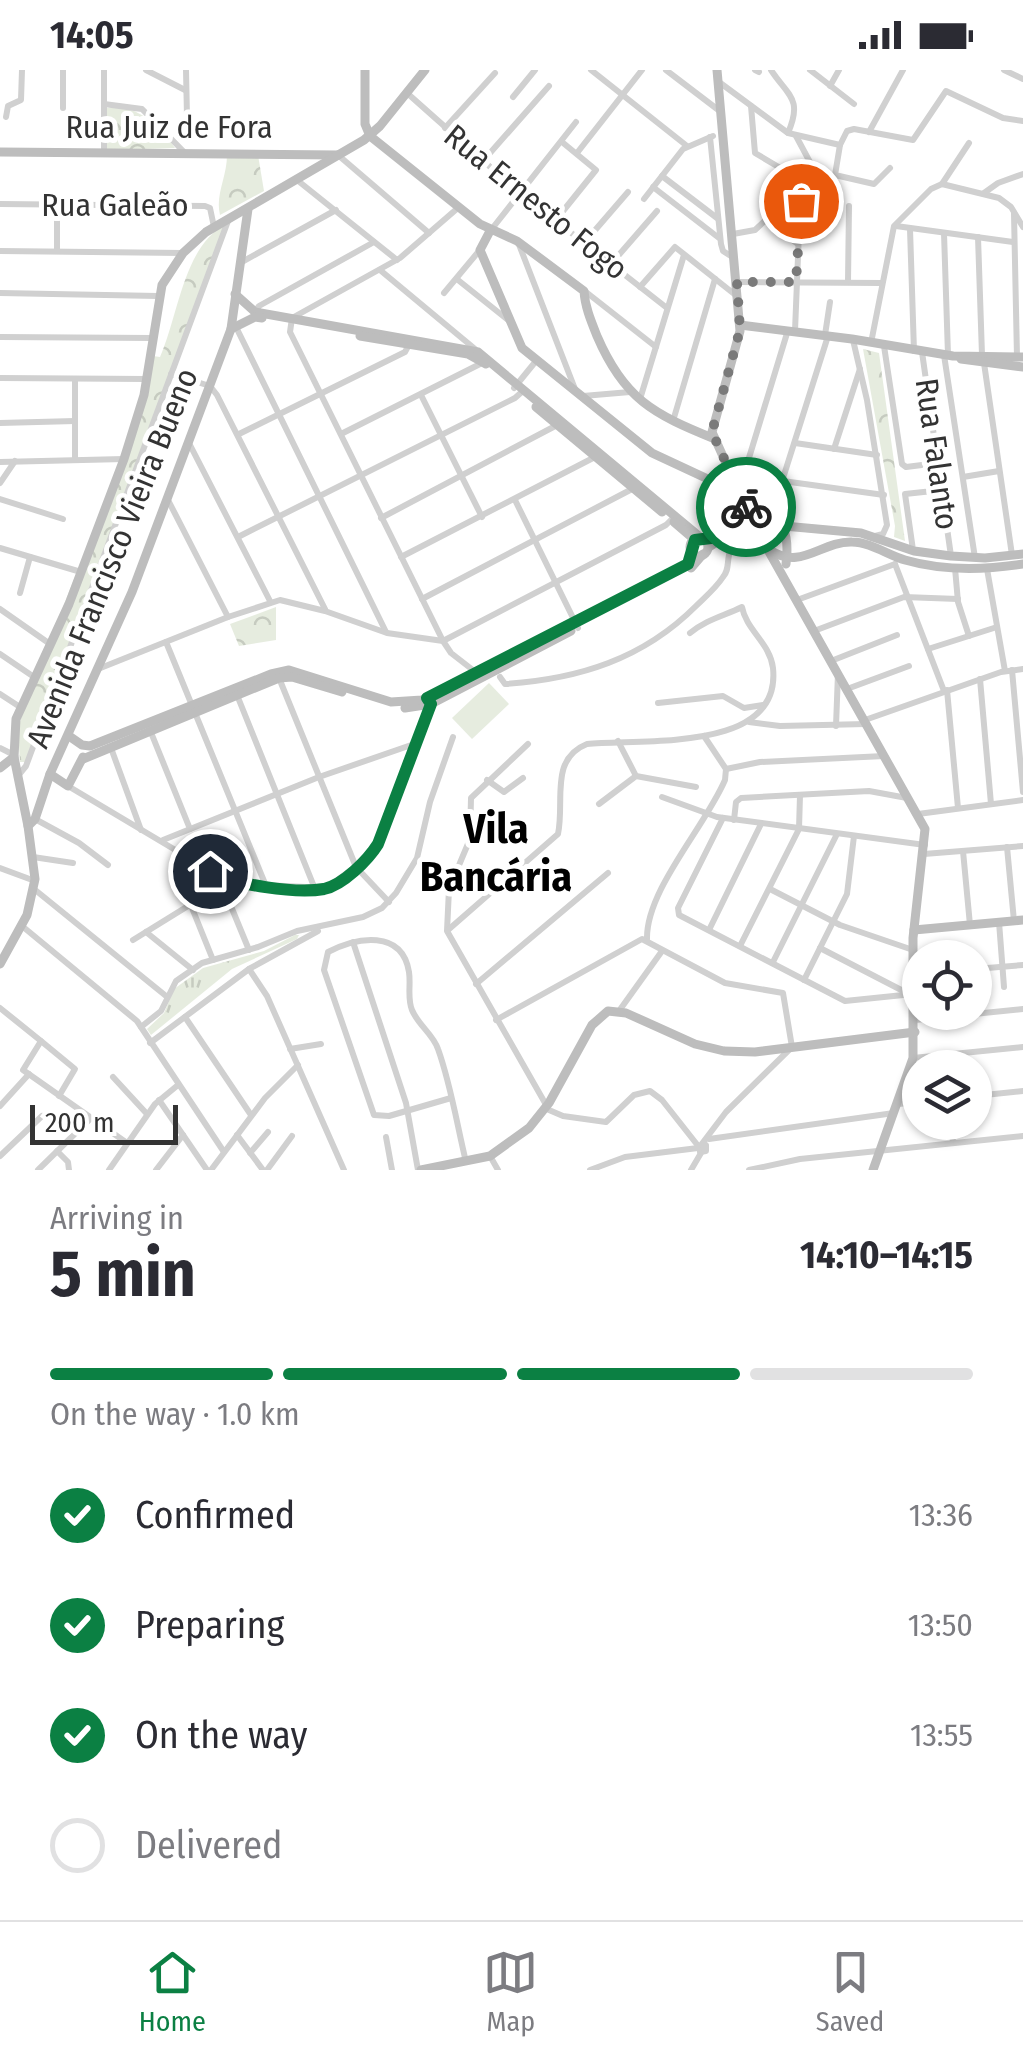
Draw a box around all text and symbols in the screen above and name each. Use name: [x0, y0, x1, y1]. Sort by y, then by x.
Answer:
text: 14:05: [50, 12, 134, 58]
street label: Rua Juiz de Fora: [65, 108, 273, 146]
street label: Rua Ernesto Fogo: [437, 116, 635, 288]
pin: [759, 159, 844, 244]
icon: bag: [774, 174, 829, 229]
street label: Rua Galeão: [41, 186, 189, 224]
street label: Avenida Francisco Vieira Bueno: [18, 363, 206, 753]
street label: Rua Falanto: [908, 376, 966, 532]
courier: [696, 457, 796, 557]
icon: bike: [719, 480, 774, 535]
district label: Vila Bancária: [420, 804, 572, 902]
pin: [168, 829, 253, 914]
icon: home: [183, 844, 238, 899]
map controls: [902, 940, 992, 1140]
button: locate: [902, 940, 992, 1030]
button: layers: [902, 1050, 992, 1140]
scale bar: [30, 1100, 178, 1144]
text: 200 m: [45, 1106, 115, 1139]
text: Arriving in: [50, 1199, 184, 1237]
text: 14:10–14:15: [800, 1232, 973, 1278]
text: 5 min: [50, 1235, 196, 1313]
text: On the way · 1.0 km: [50, 1395, 300, 1433]
icon: check: [50, 1488, 105, 1543]
text: Confirmed: [135, 1492, 295, 1538]
text: 13:36: [909, 1496, 973, 1534]
icon: check: [50, 1598, 105, 1653]
text: Preparing: [135, 1602, 284, 1648]
text: 13:50: [908, 1606, 973, 1644]
icon: check: [50, 1708, 105, 1763]
text: On the way: [135, 1712, 307, 1758]
text: 13:55: [910, 1716, 973, 1754]
text: Delivered: [135, 1822, 282, 1868]
tab: Home: [139, 1945, 206, 2038]
tab: Map: [483, 1945, 538, 2038]
tab: Saved: [816, 1945, 884, 2038]

